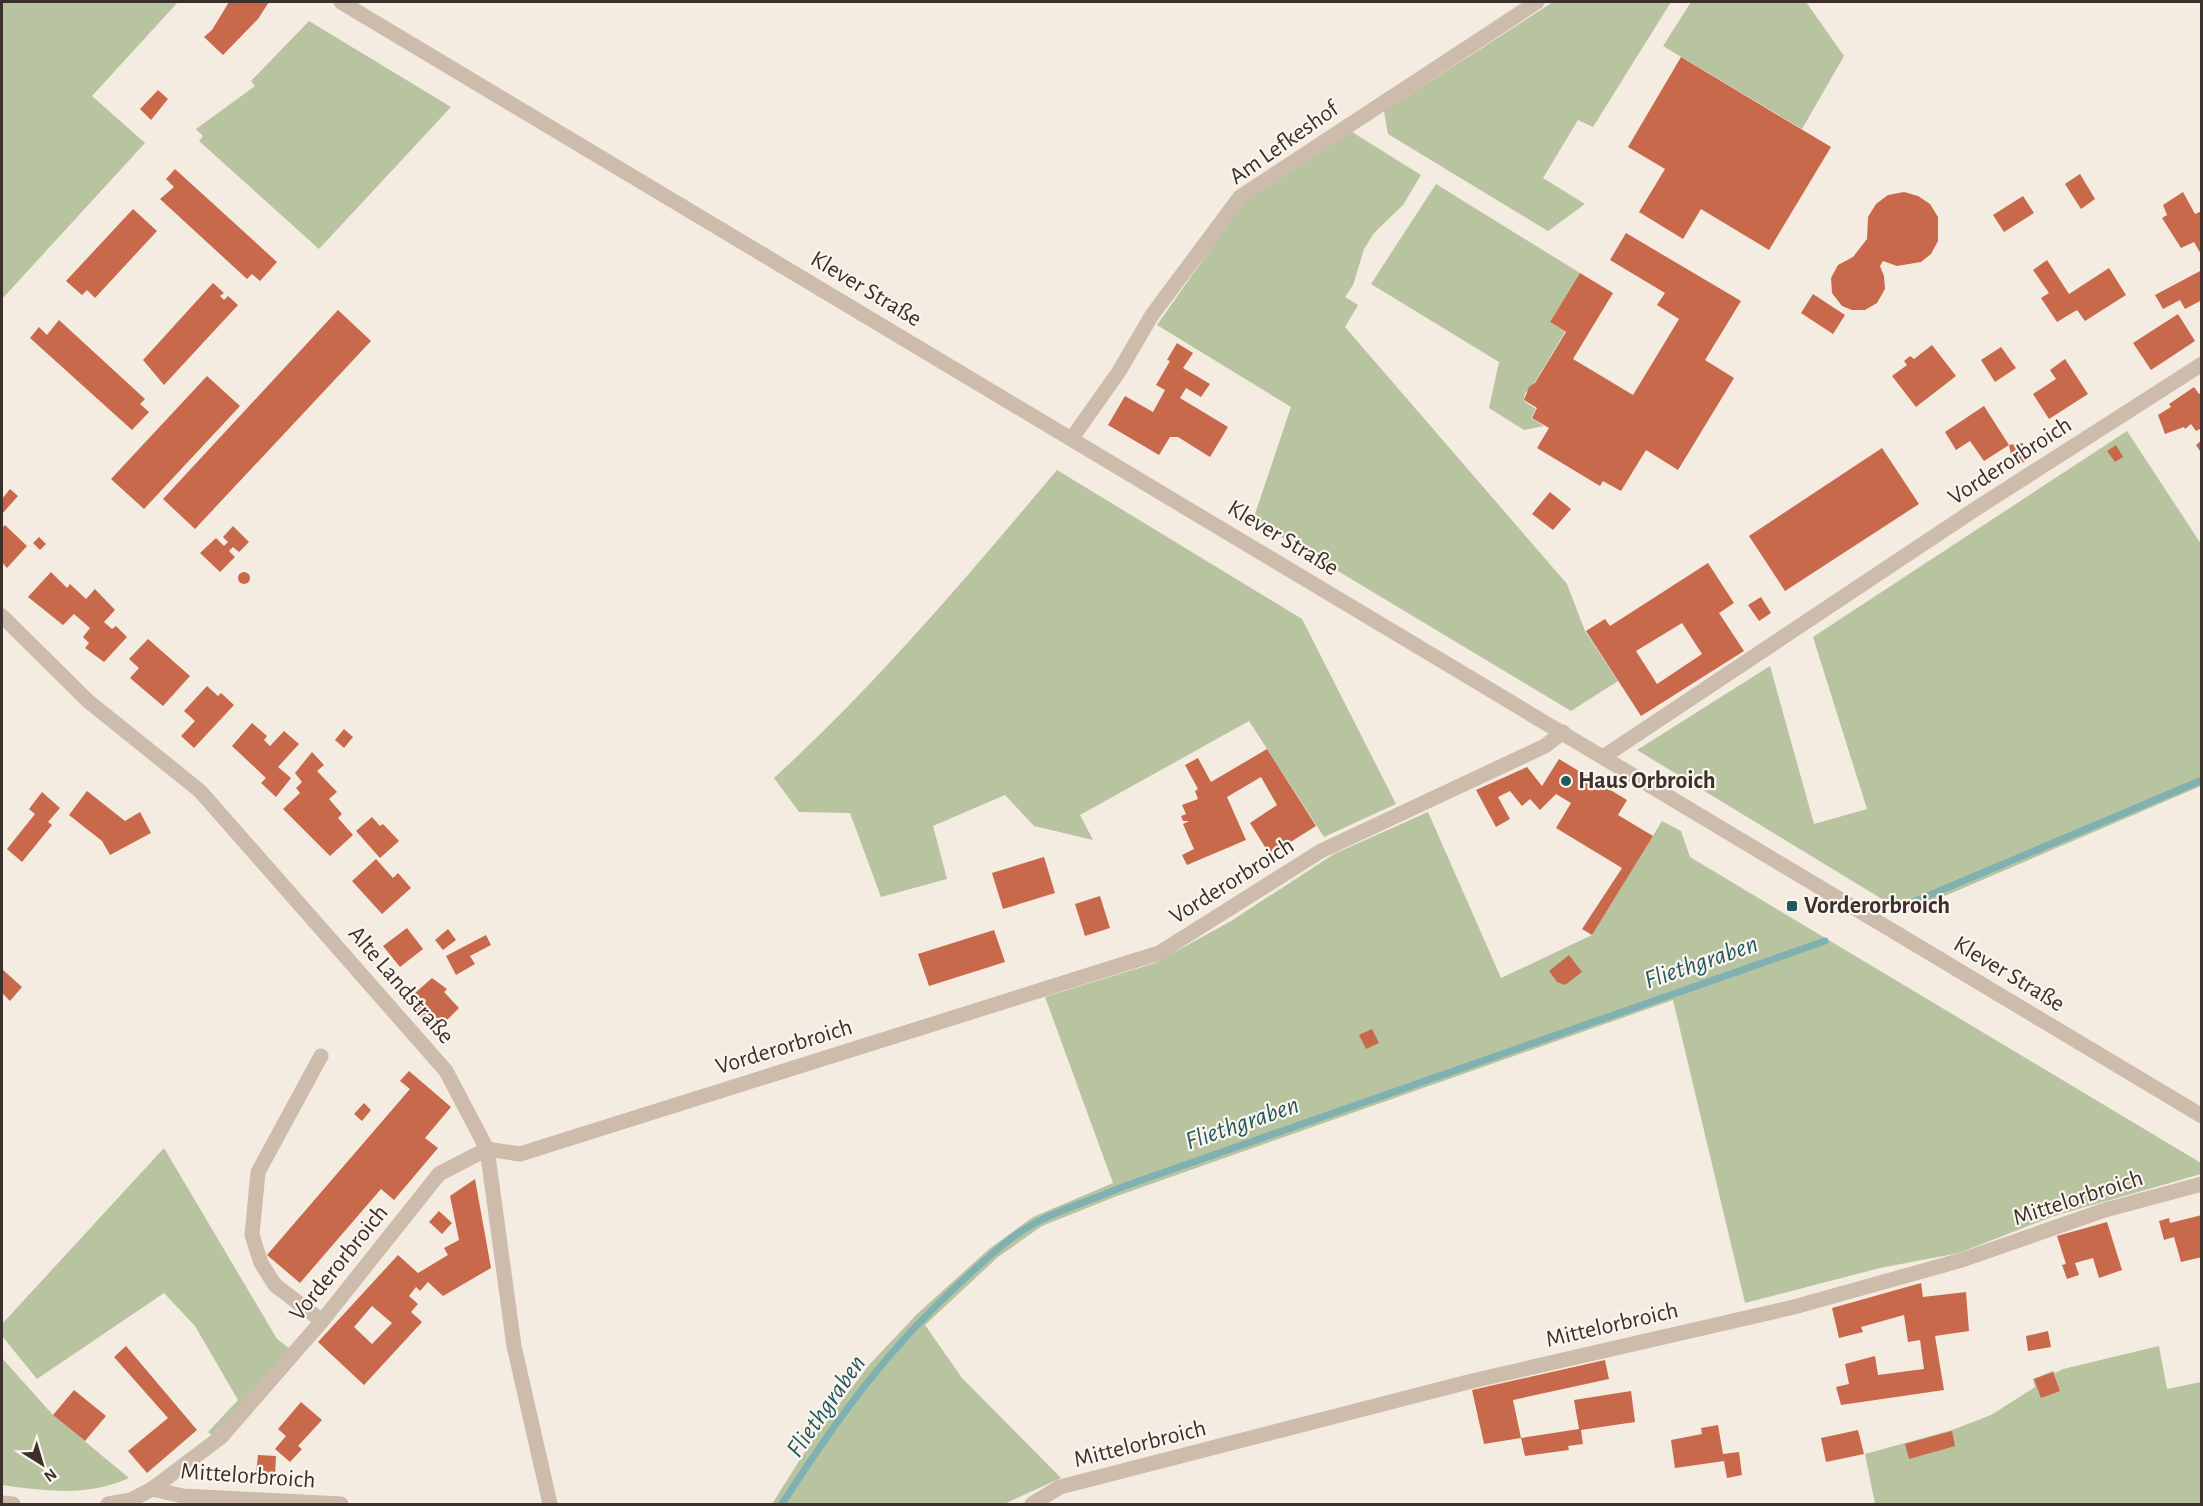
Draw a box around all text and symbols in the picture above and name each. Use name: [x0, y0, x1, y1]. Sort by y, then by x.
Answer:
street label: Am Lefkeshof: [1225, 96, 1344, 189]
street label: Klever Straße: [806, 247, 926, 331]
street label: Vorderorbroich: [1944, 412, 2076, 510]
street label: Klever Straße: [1223, 496, 1343, 580]
place label: Haus Orbroich: [1578, 769, 1716, 793]
marker: Haus Orbroich: [1559, 774, 1573, 788]
street label: Vorderorbroich: [1166, 833, 1298, 929]
place label: Vorderorbroich: [1804, 894, 1950, 918]
marker: Vorderorbroich: [1785, 899, 1799, 913]
street label: Alte Landstraße: [344, 922, 458, 1048]
water label: Fliethgraben: [1641, 930, 1761, 994]
street label: Klever Straße: [1949, 932, 2069, 1016]
street label: Vorderorbroich: [713, 1015, 855, 1079]
water label: Fliethgraben: [1182, 1091, 1302, 1155]
street label: Mittelorbroich: [2010, 1166, 2146, 1230]
street label: Vorderorbroich: [285, 1200, 393, 1326]
street label: Mittelorbroich: [1543, 1298, 1681, 1352]
water label: Fliethgraben: [781, 1350, 871, 1462]
street label: Mittelorbroich: [1072, 1416, 1208, 1472]
north arrow: [12, 1434, 72, 1494]
street label: Mittelorbroich: [180, 1459, 316, 1493]
text: N: [41, 1465, 60, 1485]

